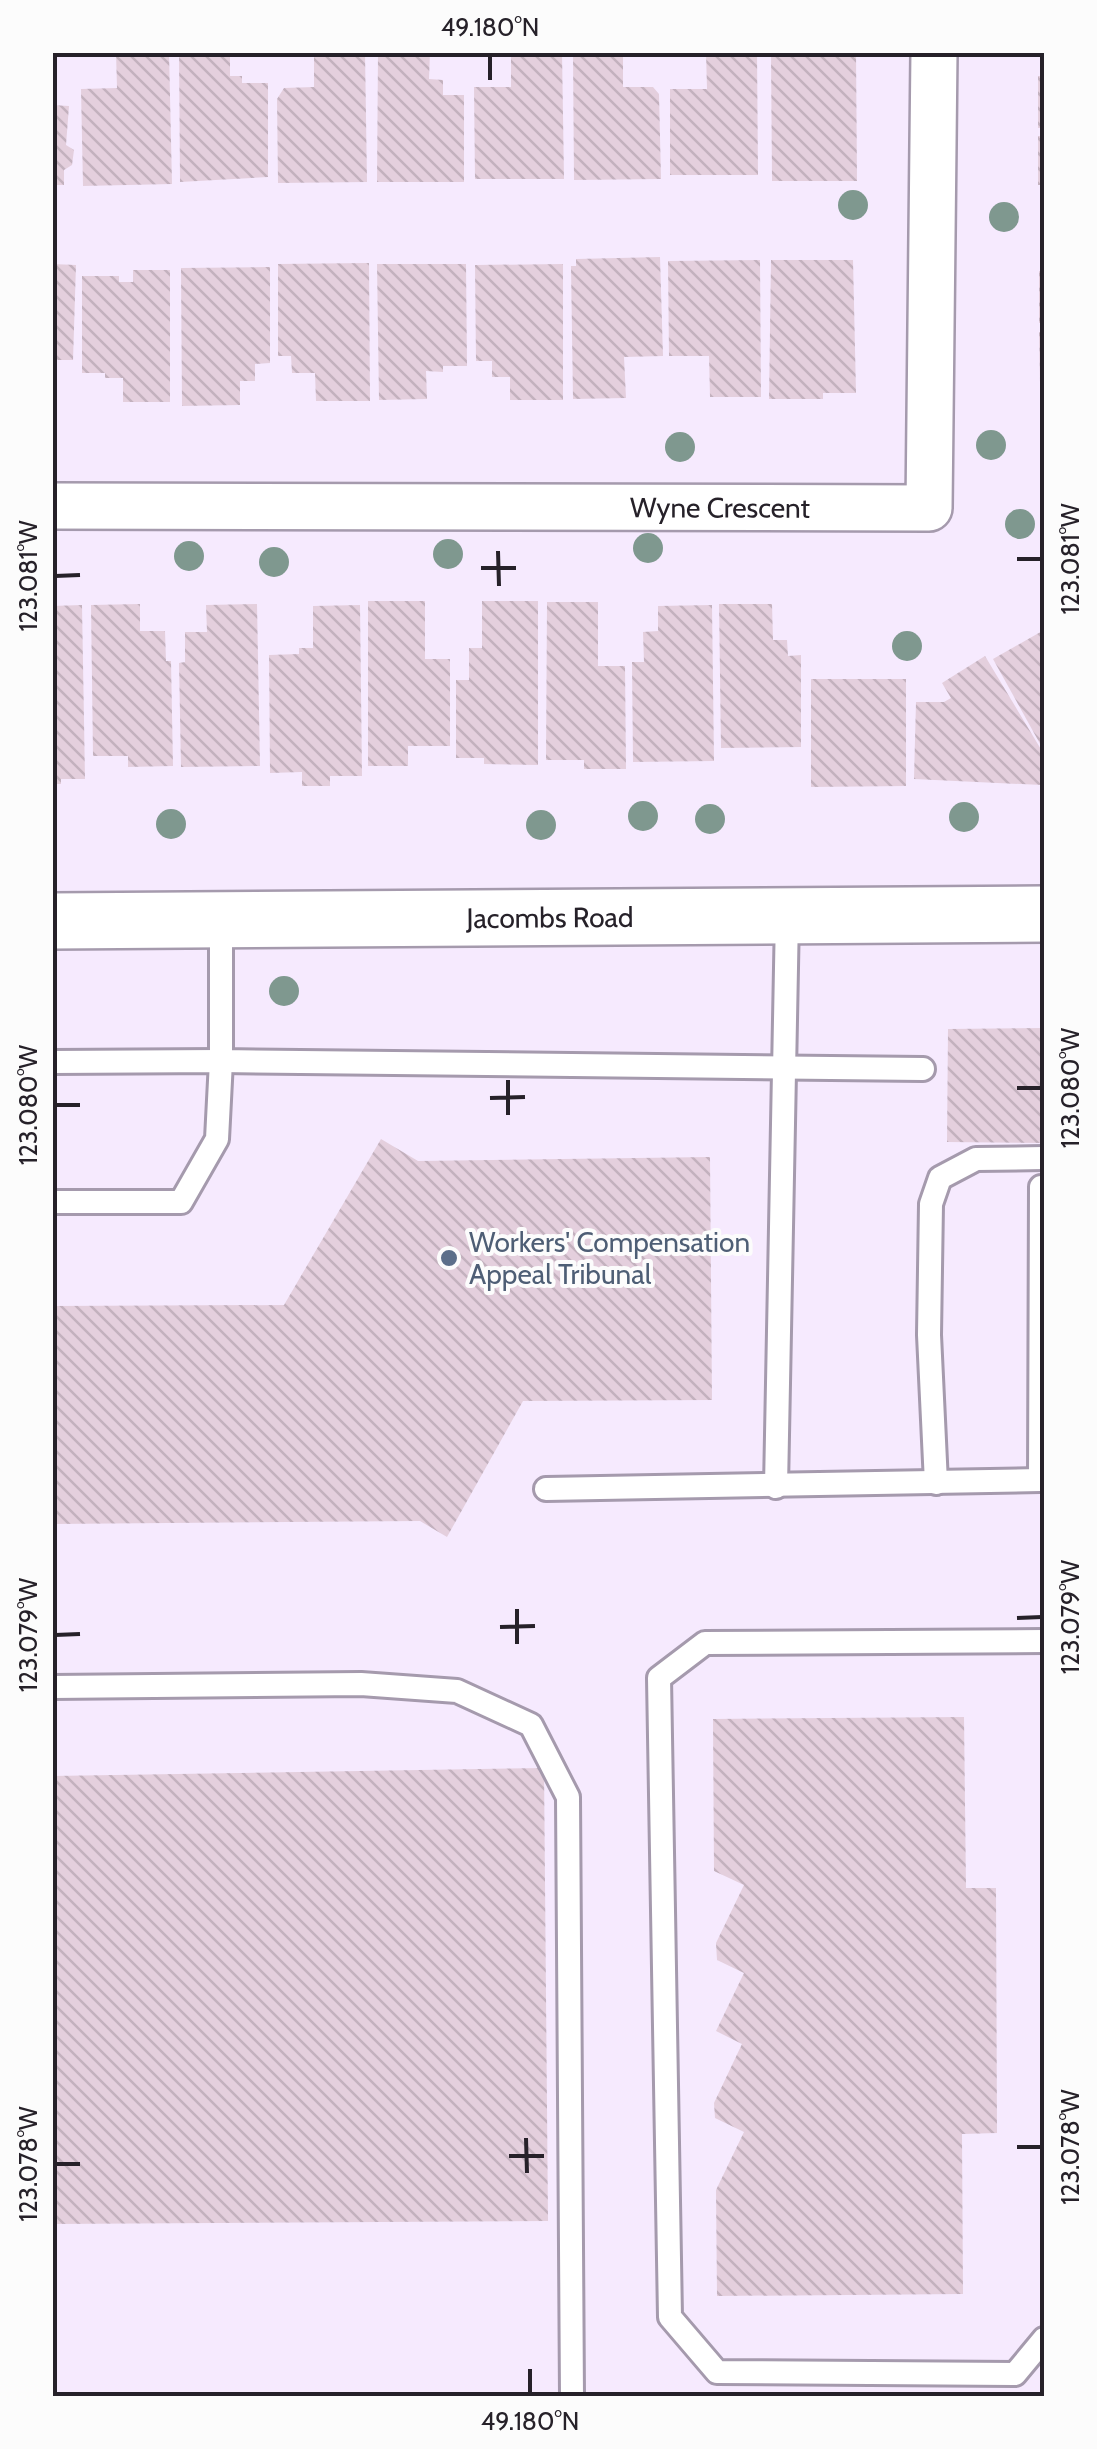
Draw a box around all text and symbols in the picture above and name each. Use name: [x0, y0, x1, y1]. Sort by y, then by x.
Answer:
text: 49.180°N: [441, 12, 539, 42]
street label: Wyne Crescent: [630, 490, 810, 525]
text: 123.081°W: [1055, 503, 1085, 615]
text: 123.081°W: [13, 520, 43, 632]
street label: Jacombs Road: [465, 900, 634, 935]
text: 123.080°W: [1055, 1027, 1085, 1148]
text: 123.080°W: [13, 1044, 43, 1165]
place label: Workers' Compensation Appeal Tribunal: [469, 1225, 750, 1291]
marker: Workers' Compensation Appeal Tribunal: [438, 1247, 460, 1269]
text: 123.079°W: [1055, 1559, 1085, 1674]
text: 123.079°W: [13, 1577, 43, 1692]
text: 123.078°W: [1055, 2089, 1085, 2205]
text: 123.078°W: [13, 2106, 43, 2222]
text: 49.180°N: [481, 2406, 579, 2436]

